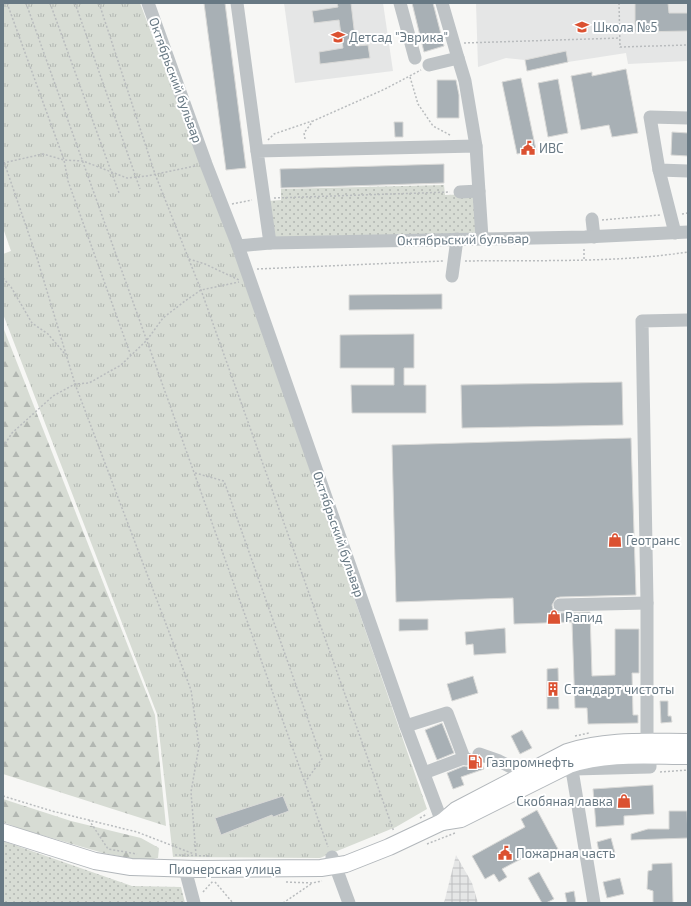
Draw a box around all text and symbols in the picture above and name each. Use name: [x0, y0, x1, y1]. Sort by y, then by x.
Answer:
street label: Октябрьский бульвар: [146, 15, 206, 145]
school or university icon: Школа №5: [574, 19, 590, 35]
place label: Школа №5: [593, 19, 658, 35]
school or university icon: Детсад "Эврика": [330, 29, 346, 45]
place label: Детсад "Эврика": [349, 29, 448, 45]
public building icon: ИВС: [520, 140, 536, 156]
place label: ИВС: [539, 140, 563, 156]
street label: Октябрьский бульвар: [397, 230, 529, 248]
street label: Октябрьский бульвар: [310, 469, 368, 599]
shop icon: Геотранс: [607, 532, 623, 548]
place label: Геотранс: [626, 532, 680, 548]
shop icon: Рапид: [546, 609, 562, 625]
place label: Рапид: [565, 609, 603, 625]
building icon: Стандарт чистоты: [545, 681, 561, 697]
place label: Стандарт чистоты: [564, 681, 674, 697]
fuel station icon: Газпромнефть: [467, 754, 483, 770]
place label: Газпромнефть: [486, 754, 574, 770]
place label: Скобяная лавка: [516, 793, 613, 809]
shop icon: Скобяная лавка: [616, 793, 632, 809]
public building icon: Пожарная часть: [497, 845, 513, 861]
place label: Пожарная часть: [516, 845, 616, 861]
street label: Пионерская улица: [169, 861, 281, 877]

